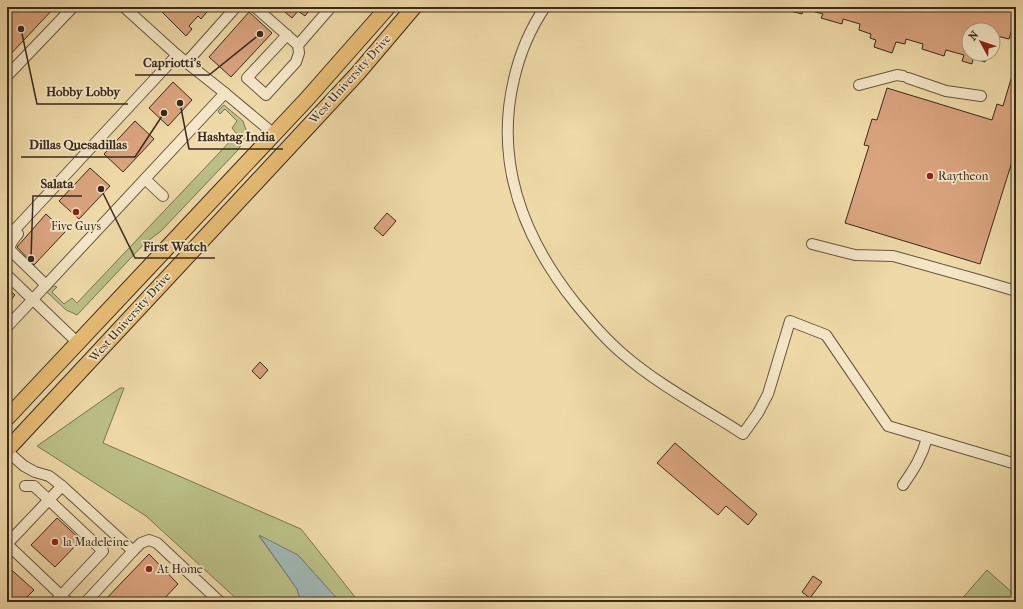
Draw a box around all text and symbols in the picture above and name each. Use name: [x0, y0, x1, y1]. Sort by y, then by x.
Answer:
north arrow: [961, 22, 1001, 62]
text: N: [966, 28, 982, 43]
street label: West University Drive: [306, 31, 394, 127]
callout: Capriotti's: [135, 50, 209, 75]
text: Capriotti's: [143, 55, 201, 71]
callout: Hobby Lobby: [37, 79, 128, 104]
text: Hobby Lobby: [46, 84, 121, 100]
callout: Hashtag India: [189, 124, 283, 149]
text: Hashtag India: [197, 129, 276, 145]
callout: Dillas Quesadillas: [21, 132, 135, 157]
text: Dillas Quesadillas: [29, 137, 127, 152]
place label: Raytheon: [938, 169, 989, 183]
callout: Salata: [33, 171, 82, 196]
marker: Raytheon: [925, 171, 935, 181]
text: Salata: [41, 176, 74, 191]
marker: Five Guys: [71, 207, 81, 217]
place label: Five Guys: [51, 219, 102, 233]
callout: First Watch: [135, 233, 215, 258]
text: First Watch: [142, 239, 208, 254]
street label: West University Drive: [86, 269, 174, 365]
place label: la Madeleine: [62, 535, 129, 549]
marker: la Madeleine: [50, 537, 60, 547]
place label: At Home: [156, 562, 203, 576]
marker: At Home: [144, 564, 154, 574]

